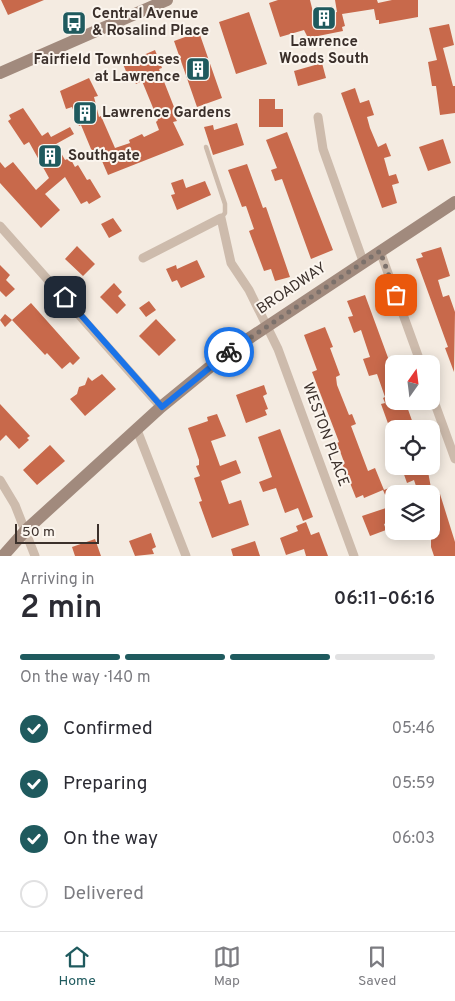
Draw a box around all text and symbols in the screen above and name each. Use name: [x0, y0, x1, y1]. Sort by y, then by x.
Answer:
place label: Central Avenue & Rosalind Place: [92, 5, 209, 41]
building icon: Lawrence Woods South: [311, 5, 337, 31]
bus stop icon: Central Avenue & Rosalind Place: [61, 10, 87, 36]
place label: Lawrence Woods South: [279, 33, 369, 69]
place label: Fairfield Townhouses at Lawrence: [34, 51, 180, 87]
building icon: Fairfield Townhouses at Lawrence: [185, 56, 211, 82]
building icon: Lawrence Gardens: [72, 100, 98, 126]
place label: Lawrence Gardens: [102, 104, 231, 123]
building icon: Southgate: [37, 143, 63, 169]
place label: Southgate: [68, 147, 140, 166]
street label: BROADWAY: [254, 259, 331, 319]
pin: [375, 274, 417, 316]
pin: [44, 276, 86, 318]
icon: bag: [382, 281, 410, 309]
icon: home: [51, 283, 79, 311]
courier: [204, 327, 254, 377]
icon: bike: [215, 338, 243, 366]
north arrow: [385, 355, 440, 410]
map controls: [385, 355, 440, 540]
street label: WESTON PLACE: [297, 380, 353, 490]
button: locate: [385, 420, 440, 475]
button: layers: [385, 485, 440, 540]
scale bar: [15, 521, 99, 544]
text: 50 m: [22, 524, 55, 541]
text: Arriving in: [20, 570, 95, 590]
text: 06:11–06:16: [334, 587, 435, 611]
text: 2 min: [20, 589, 102, 629]
text: On the way · 140 m: [20, 668, 151, 688]
icon: check: [20, 715, 48, 743]
text: Confirmed: [63, 717, 153, 741]
text: 05:46: [392, 719, 435, 739]
icon: check: [20, 770, 48, 798]
text: Preparing: [63, 772, 147, 796]
text: 05:59: [392, 774, 435, 794]
icon: check: [20, 825, 48, 853]
text: On the way: [63, 827, 158, 851]
text: 06:03: [392, 829, 435, 849]
text: Delivered: [63, 882, 144, 906]
tab: Home: [59, 943, 96, 990]
tab: Map: [213, 943, 241, 990]
tab: Saved: [358, 943, 396, 990]

